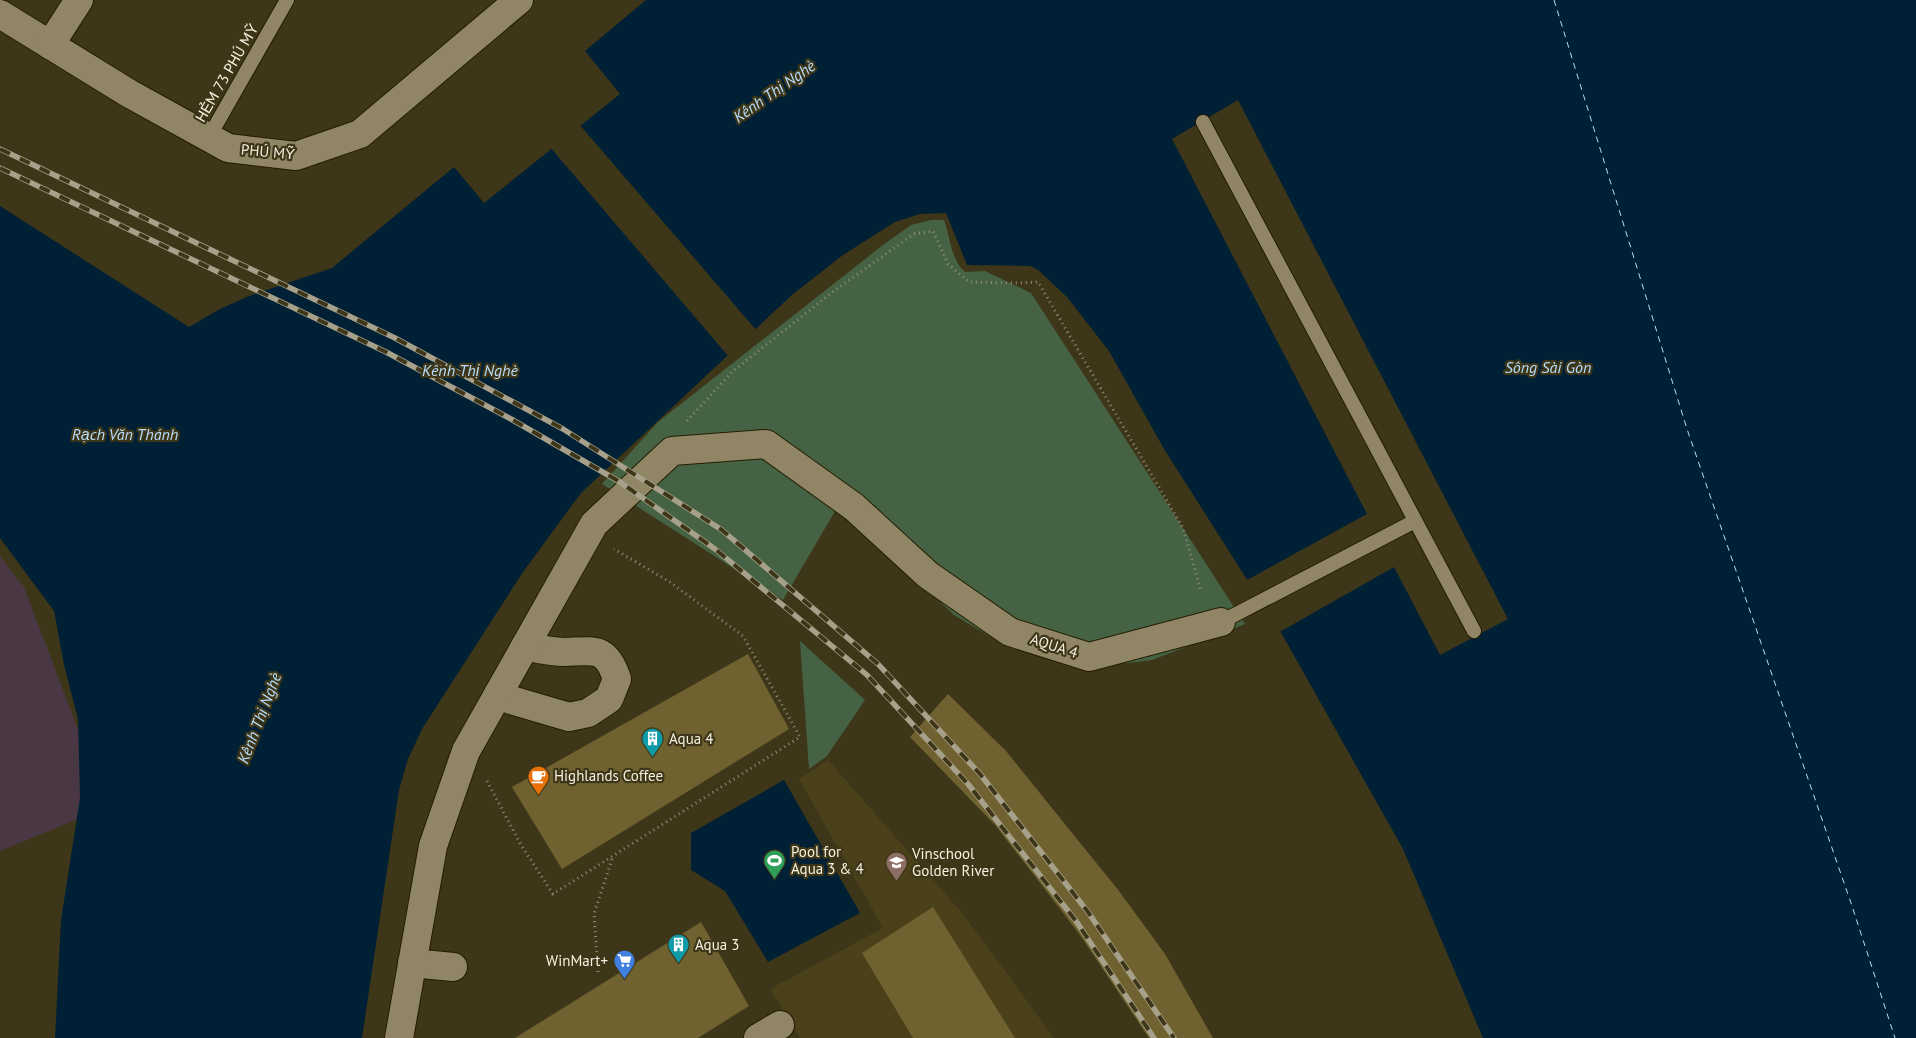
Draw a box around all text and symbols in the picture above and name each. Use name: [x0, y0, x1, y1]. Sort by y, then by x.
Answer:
street label: HẺM 73 PHÚ MỸ: [191, 20, 262, 125]
water label: Kênh Thị Nghè: [729, 55, 819, 127]
street label: PHÚ MỸ: [240, 140, 296, 163]
water label: Sông Sài Gòn: [1505, 357, 1591, 377]
water label: Kênh Thị Nghè: [422, 360, 518, 380]
water label: Rạch Văn Thánh: [72, 424, 178, 444]
street label: AQUA 4: [1028, 629, 1080, 662]
water label: Kênh Thị Nghè: [233, 669, 286, 766]
building icon: Aqua 4: [641, 727, 665, 758]
place label: Aqua 4: [669, 729, 713, 748]
cafe icon: Highlands Coffee: [526, 764, 550, 795]
place label: Highlands Coffee: [554, 766, 663, 785]
place label: Pool for Aqua 3 & 4: [791, 842, 864, 878]
place label: Vinschool Golden River: [911, 844, 994, 880]
sports icon: Pool for Aqua 3 & 4: [763, 849, 787, 880]
school or university icon: Vinschool Golden River: [884, 851, 908, 882]
building icon: Aqua 3: [667, 933, 691, 964]
place label: Aqua 3: [695, 935, 739, 954]
supermarket icon: WinMart+: [612, 949, 636, 980]
place label: WinMart+: [546, 951, 608, 970]

